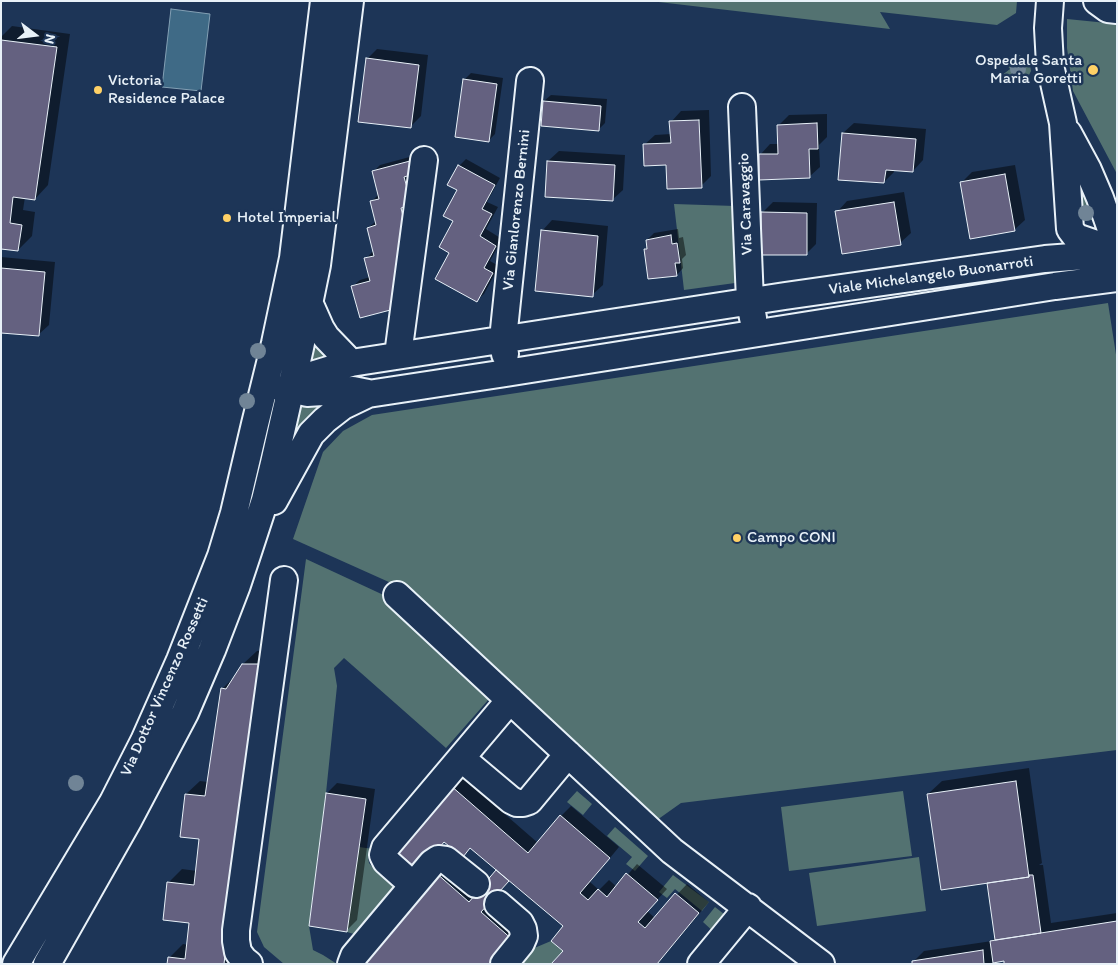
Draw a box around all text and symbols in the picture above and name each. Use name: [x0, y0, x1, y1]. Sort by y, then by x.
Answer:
north arrow: [10, 10, 60, 60]
text: N: [41, 32, 59, 46]
place label: Ospedale Santa Maria Goretti: [975, 51, 1082, 89]
marker: Ospedale Santa Maria Goretti: [1086, 63, 1100, 77]
place label: Victoria Residence Palace: [108, 71, 225, 109]
marker: Victoria Residence Palace: [92, 84, 104, 96]
street label: Via Gianlorenzo Bernini: [499, 129, 535, 291]
street label: Via Caravaggio: [735, 153, 757, 255]
place label: Hotel Imperial: [237, 208, 336, 228]
marker: Hotel Imperial: [221, 212, 233, 224]
street label: Viale Michelangelo Buonarroti: [828, 252, 1034, 300]
place label: Campo CONI: [747, 528, 836, 548]
marker: Campo CONI: [731, 532, 743, 544]
street label: Via Dottor Vincenzo Rossetti: [117, 594, 213, 780]

